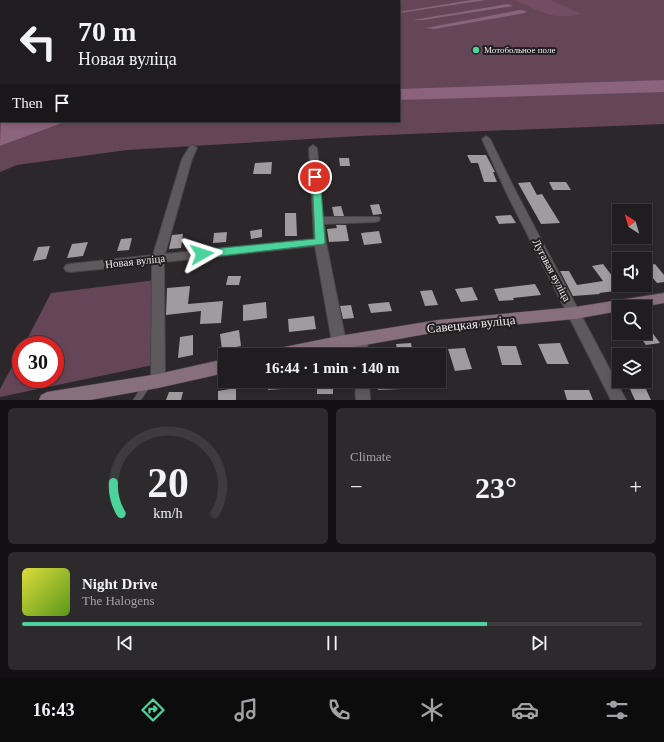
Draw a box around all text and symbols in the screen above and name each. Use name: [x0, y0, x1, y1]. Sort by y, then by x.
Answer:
icon: left: [12, 16, 64, 68]
text: 70 m: [78, 16, 136, 47]
marker: Мотобольное поле: [471, 45, 481, 55]
place label: Мотобольное поле: [484, 45, 555, 55]
text: Новая вуліца: [78, 49, 177, 69]
icon: arrive: [51, 92, 73, 114]
text: Then: [12, 95, 43, 111]
pin: [298, 160, 332, 194]
icon: arrive: [304, 166, 326, 188]
north arrow: [612, 204, 652, 244]
map controls: [612, 204, 652, 388]
position arrow: [181, 233, 223, 275]
street label: Лугавая вуліца: [531, 237, 574, 303]
street label: Новая вуліца: [104, 252, 166, 270]
button: sound: [612, 252, 652, 292]
button: search: [612, 300, 652, 340]
street label: Савецкая вуліца: [426, 312, 516, 336]
speed limit sign: 30: [12, 336, 64, 388]
button: layers: [612, 348, 652, 388]
text: 16:44 · 1 min · 140 m: [265, 360, 400, 376]
text: Climate: [350, 449, 391, 464]
text: 20: [147, 460, 189, 506]
text: 23°: [475, 471, 517, 504]
text: −: [350, 474, 362, 499]
text: +: [630, 474, 642, 499]
text: km/h: [153, 505, 183, 521]
text: Night Drive: [82, 576, 157, 592]
text: The Halogens: [82, 593, 155, 608]
icon: previous: [114, 632, 136, 654]
icon: pause: [321, 632, 343, 654]
icon: next: [528, 632, 550, 654]
icon: directions: [139, 696, 167, 724]
icon: music: [232, 696, 260, 724]
icon: phone: [325, 696, 353, 724]
icon: climate: [418, 696, 446, 724]
icon: car: [511, 696, 539, 724]
icon: filters: [603, 696, 631, 724]
text: 16:43: [32, 700, 74, 720]

